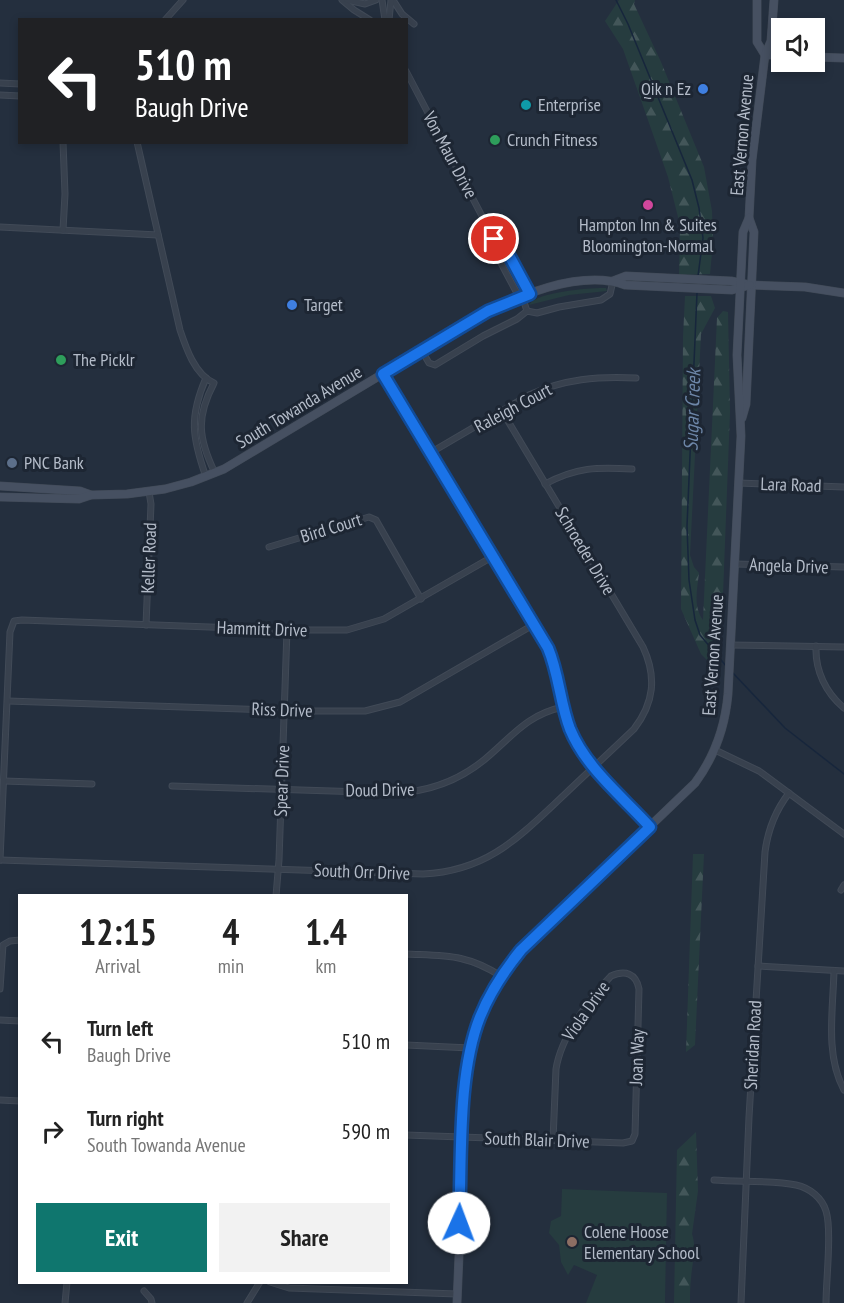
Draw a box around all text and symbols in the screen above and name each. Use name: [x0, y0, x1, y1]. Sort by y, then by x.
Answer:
map controls: [771, 18, 825, 72]
button: sound: [771, 18, 825, 72]
text: 510 m: [135, 37, 232, 92]
icon: left: [36, 42, 114, 120]
street label: East Vernon Avenue: [725, 73, 758, 197]
place label: Qik n Ez: [641, 77, 691, 100]
marker: Qik n Ez: [696, 82, 710, 96]
text: Baugh Drive: [135, 90, 249, 124]
place label: Enterprise: [538, 93, 601, 116]
marker: Enterprise: [519, 98, 533, 112]
street label: Von Maur Drive: [418, 107, 483, 202]
place label: Crunch Fitness: [507, 128, 598, 151]
marker: Crunch Fitness: [488, 133, 502, 147]
marker: Hampton Inn & Suites Bloomington-Normal: [641, 198, 655, 212]
pin: [468, 213, 519, 264]
place label: Hampton Inn & Suites Bloomington-Normal: [579, 213, 717, 257]
icon: arrive: [477, 222, 510, 255]
place label: Target: [304, 293, 343, 316]
marker: Target: [285, 298, 299, 312]
place label: The Picklr: [73, 348, 135, 371]
marker: The Picklr: [54, 353, 68, 367]
street label: South Towanda Avenue: [232, 360, 366, 453]
water label: Sugar Creek: [678, 366, 707, 451]
street label: Raleigh Court: [470, 378, 556, 438]
place label: PNC Bank: [24, 451, 84, 474]
marker: PNC Bank: [5, 456, 19, 470]
street label: Lara Road: [760, 472, 822, 497]
street label: Schroeder Drive: [550, 502, 621, 599]
street label: Bird Court: [298, 507, 364, 548]
street label: Keller Road: [136, 522, 161, 594]
street label: Angela Drive: [749, 553, 829, 578]
street label: East Vernon Avenue: [697, 594, 728, 716]
street label: Hammitt Drive: [216, 615, 308, 642]
street label: Riss Drive: [251, 697, 313, 722]
street label: Spear Drive: [269, 745, 294, 817]
street label: Doud Drive: [345, 777, 415, 802]
street label: South Orr Drive: [314, 858, 411, 885]
text: 12:15: [79, 908, 157, 955]
text: 4: [222, 908, 239, 955]
text: 1.4: [305, 908, 347, 955]
text: Arrival: [95, 953, 141, 979]
text: min: [218, 953, 244, 979]
text: km: [316, 953, 336, 979]
street label: Viola Drive: [556, 976, 614, 1046]
street label: Sheridan Road: [739, 1000, 766, 1090]
text: Turn left: [87, 1014, 153, 1042]
icon: left: [36, 1025, 69, 1058]
text: 510 m: [341, 1027, 390, 1055]
street label: Joan Way: [624, 1028, 649, 1086]
text: Baugh Drive: [87, 1042, 171, 1068]
text: Turn right: [87, 1104, 164, 1132]
icon: right: [36, 1115, 69, 1148]
text: 590 m: [341, 1117, 390, 1145]
street label: South Blair Drive: [484, 1126, 590, 1153]
text: South Towanda Avenue: [87, 1132, 246, 1158]
position arrow: [427, 1191, 491, 1255]
button: Exit: [36, 1203, 207, 1272]
button: Share: [219, 1203, 390, 1272]
place label: Colene Hoose Elementary School: [584, 1220, 700, 1264]
marker: Colene Hoose Elementary School: [565, 1235, 579, 1249]

